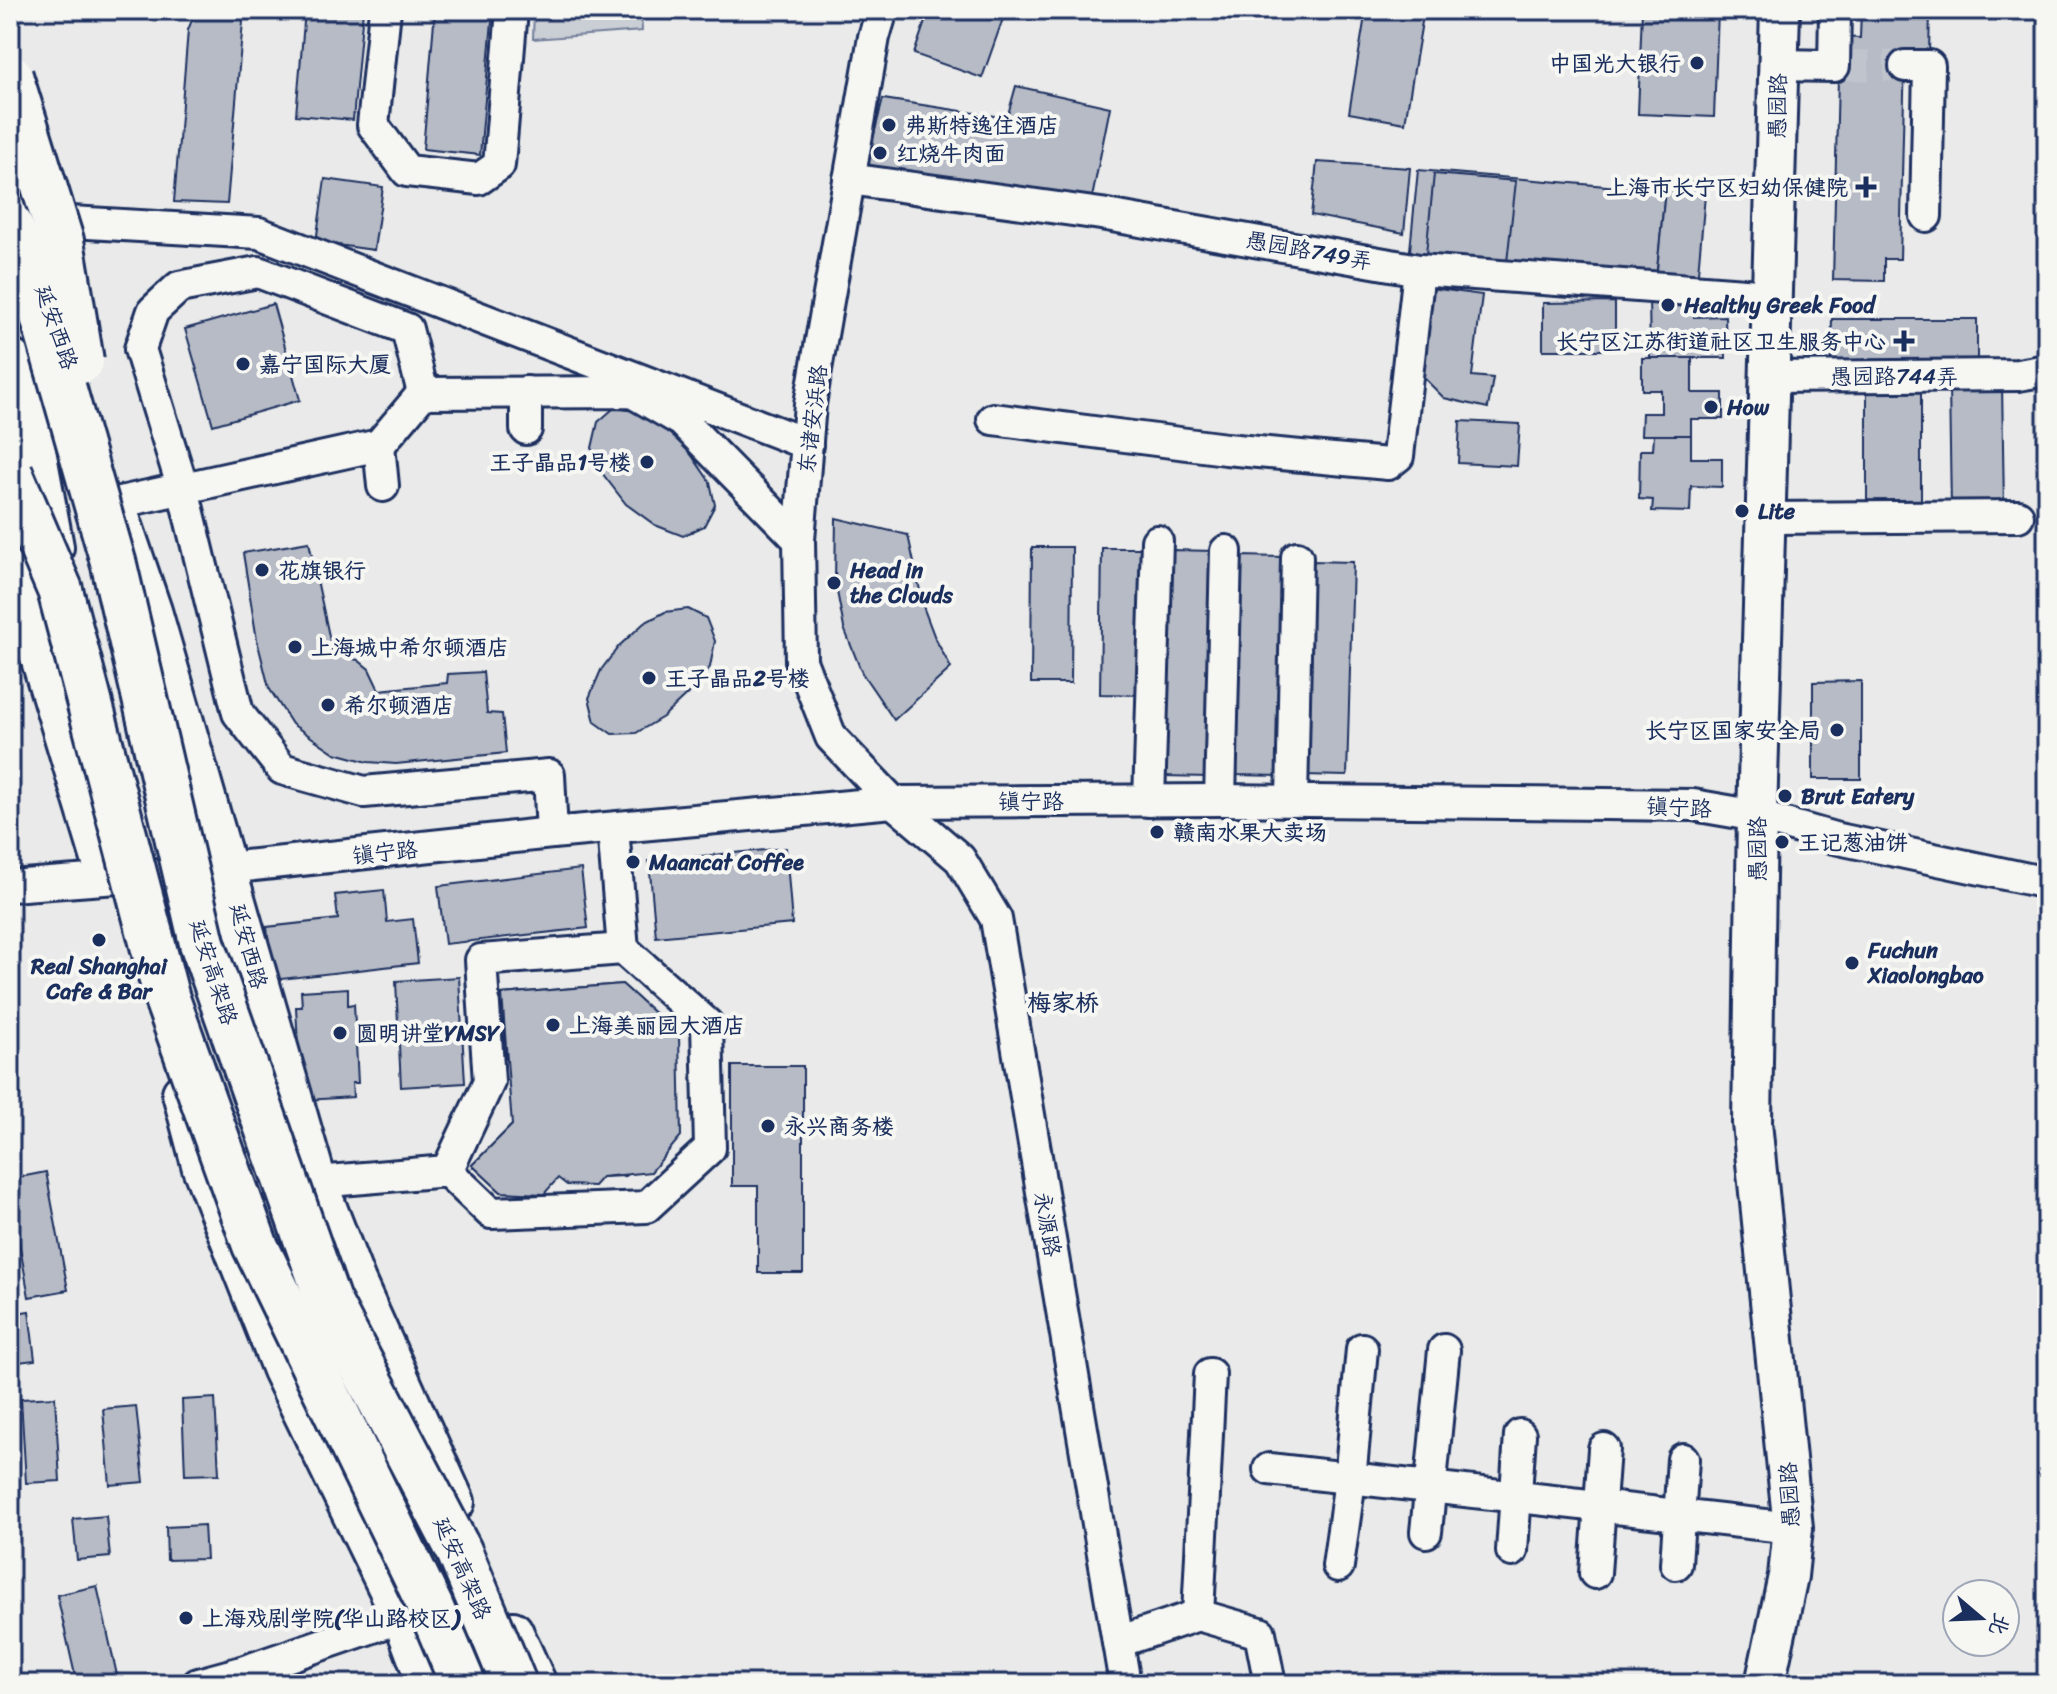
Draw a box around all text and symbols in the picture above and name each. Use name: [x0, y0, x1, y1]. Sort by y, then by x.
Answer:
place label: 中国光大银行: [1549, 44, 1681, 83]
marker: 中国光大银行: [1688, 54, 1706, 72]
street label: 愚园路: [1757, 73, 1798, 139]
place label: 弗斯特逸住酒店: [905, 106, 1059, 145]
marker: 弗斯特逸住酒店: [880, 116, 898, 134]
place label: 红烧牛肉面: [896, 134, 1006, 173]
marker: 红烧牛肉面: [871, 144, 889, 162]
place label: 上海市长宁区妇幼保健院: [1606, 168, 1848, 207]
marker: 上海市长宁区妇幼保健院: [1855, 176, 1877, 198]
street label: 愚园路749弄: [1243, 220, 1375, 281]
street label: 延安西路: [24, 279, 89, 375]
place label: Healthy Greek Food: [1683, 286, 1877, 325]
marker: Healthy Greek Food: [1659, 296, 1677, 314]
place label: 长宁区江苏街道社区卫生服务中心: [1556, 322, 1886, 361]
marker: 长宁区江苏街道社区卫生服务中心: [1893, 330, 1915, 352]
place label: 嘉宁国际大厦: [259, 345, 391, 384]
marker: 嘉宁国际大厦: [234, 355, 252, 373]
street label: 愚园路744弄: [1830, 357, 1958, 396]
street label: 东诸安浜路: [786, 362, 839, 476]
place label: How: [1726, 388, 1770, 427]
marker: How: [1702, 398, 1720, 416]
place label: 王子晶品1号楼: [490, 443, 631, 482]
marker: 王子晶品1号楼: [638, 453, 656, 471]
place label: Lite: [1758, 492, 1796, 531]
marker: Lite: [1733, 502, 1751, 520]
place label: 花旗银行: [278, 551, 366, 590]
place label: Head in the Clouds: [849, 551, 954, 615]
marker: 花旗银行: [253, 561, 271, 579]
marker: Head in the Clouds: [825, 574, 843, 592]
place label: 上海城中希尔顿酒店: [311, 628, 509, 667]
marker: 上海城中希尔顿酒店: [286, 638, 304, 656]
place label: 王子晶品2号楼: [665, 659, 810, 698]
marker: 王子晶品2号楼: [640, 669, 658, 687]
place label: 希尔顿酒店: [344, 686, 454, 725]
marker: 希尔顿酒店: [319, 696, 337, 714]
place label: 长宁区国家安全局: [1645, 711, 1821, 750]
marker: 长宁区国家安全局: [1828, 721, 1846, 739]
place label: Brut Eatery: [1801, 777, 1915, 816]
street label: 镇宁路: [998, 782, 1064, 821]
street label: 镇宁路: [1645, 786, 1713, 829]
marker: Brut Eatery: [1776, 787, 1794, 805]
place label: 赣南水果大卖场: [1173, 813, 1327, 852]
street label: 愚园路: [1738, 816, 1777, 882]
marker: 赣南水果大卖场: [1148, 823, 1166, 841]
place label: 王记葱油饼: [1798, 823, 1908, 862]
street label: 镇宁路: [350, 830, 420, 875]
marker: 王记葱油饼: [1773, 833, 1791, 851]
place label: Maancat Coffee: [648, 843, 804, 882]
marker: Maancat Coffee: [624, 853, 642, 871]
street label: 延安西路: [218, 899, 279, 994]
street label: 延安高架路: [178, 914, 249, 1030]
marker: Real Shanghai Cafe & Bar: [90, 931, 108, 949]
place label: Fuchun Xiaolongbao: [1866, 931, 1984, 995]
place label: Real Shanghai Cafe & Bar: [30, 947, 169, 1011]
marker: Fuchun Xiaolongbao: [1843, 954, 1861, 972]
district label: 梅家桥: [1027, 982, 1099, 1024]
place label: 上海美丽园大酒店: [569, 1006, 745, 1045]
place label: 圆明讲堂YMSY: [356, 1014, 501, 1053]
marker: 上海美丽园大酒店: [544, 1016, 562, 1034]
marker: 圆明讲堂YMSY: [331, 1024, 349, 1042]
place label: 永兴商务楼: [784, 1107, 894, 1146]
marker: 永兴商务楼: [759, 1117, 777, 1135]
street label: 永源路: [1023, 1188, 1072, 1260]
street label: 愚园路: [1768, 1461, 1811, 1529]
street label: 延安高架路: [422, 1510, 503, 1626]
north arrow: [1941, 1578, 2021, 1658]
place label: 上海戏剧学院(华山路校区): [202, 1599, 462, 1638]
text: 北: [1977, 1608, 2021, 1641]
marker: 上海戏剧学院(华山路校区): [177, 1609, 195, 1627]

